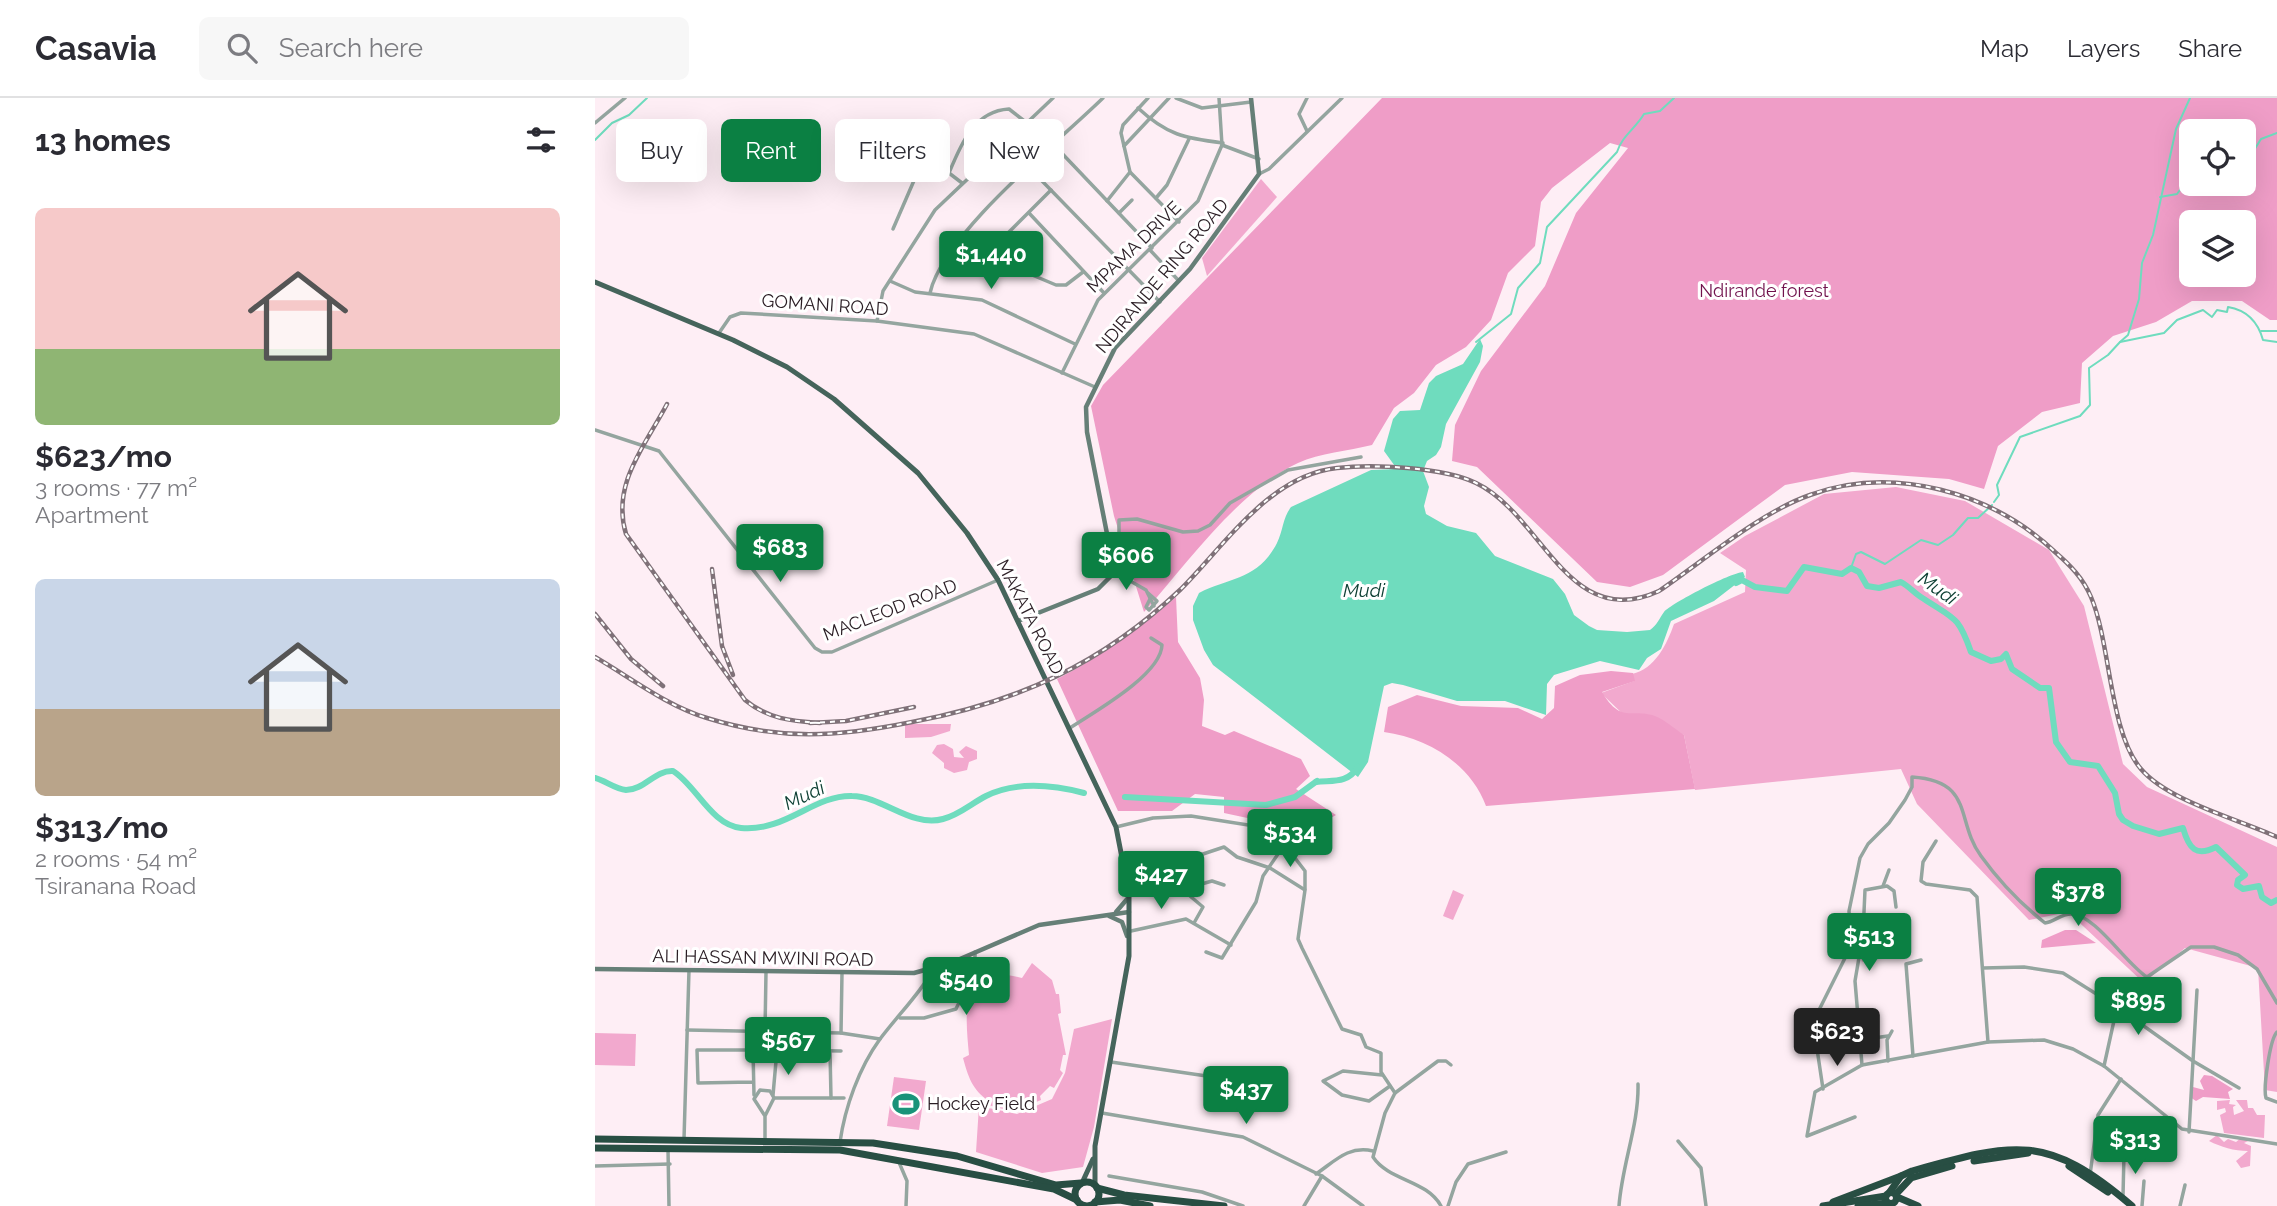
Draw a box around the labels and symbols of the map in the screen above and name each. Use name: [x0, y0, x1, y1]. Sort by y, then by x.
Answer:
street label: NDIRANDE RING ROAD: [1091, 194, 1232, 357]
street label: MPAMA DRIVE: [1082, 197, 1185, 297]
pin: $1,440: [934, 232, 1048, 291]
park label: Ndirande forest: [1699, 280, 1829, 301]
street label: GOMANI ROAD: [761, 290, 889, 319]
pin: $683: [739, 524, 821, 584]
pin: $606: [1085, 532, 1167, 592]
street label: MAKATA ROAD: [992, 556, 1069, 678]
water label: Mudi: [1914, 567, 1962, 610]
street label: MACLEOD ROAD: [820, 574, 960, 645]
water label: Mudi: [1343, 579, 1386, 601]
water label: Mudi: [780, 776, 829, 814]
pin: $534: [1249, 810, 1331, 869]
pin: $427: [1120, 852, 1202, 911]
pin: $378: [2037, 868, 2119, 928]
pin: $513: [1828, 914, 1910, 973]
street label: ALI HASSAN MWINI ROAD: [652, 945, 874, 970]
pin: $540: [925, 958, 1007, 1017]
pin: $895: [2097, 978, 2179, 1037]
pin: $623: [1796, 1009, 1878, 1068]
pin: $567: [747, 1018, 829, 1077]
pin: $437: [1205, 1066, 1287, 1126]
sports icon: Hockey Field: [891, 1089, 921, 1119]
place label: Hockey Field: [927, 1093, 1035, 1114]
pin: $313: [2094, 1116, 2176, 1176]

